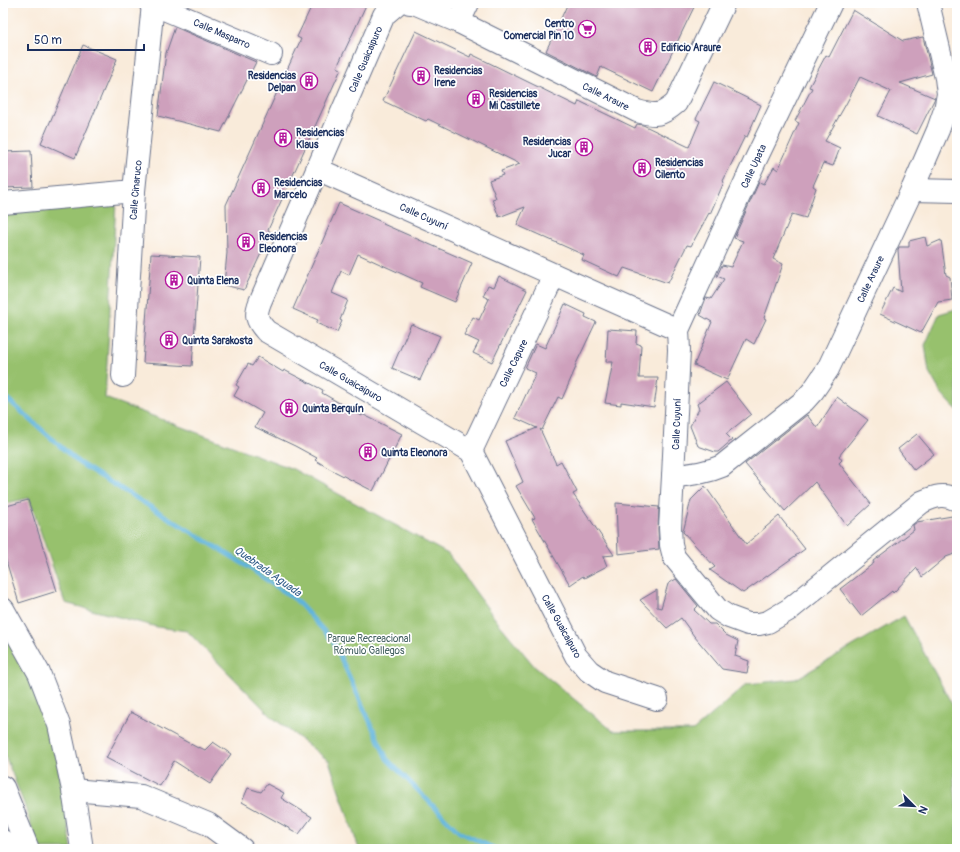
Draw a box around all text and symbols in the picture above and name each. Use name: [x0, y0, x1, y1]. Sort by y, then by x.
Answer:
street label: Calle Masparro: [191, 17, 252, 52]
place label: Centro Comercial Pin 10: [504, 18, 575, 42]
supermarket icon: Centro Comercial Pin 10: [577, 19, 597, 39]
street label: Calle Guaicaipuro: [347, 24, 386, 94]
scale bar: [28, 26, 144, 52]
text: 50 m: [34, 33, 62, 48]
building icon: Edificio Araure: [638, 37, 658, 57]
place label: Edificio Araure: [661, 42, 722, 54]
place label: Residencias Irene: [434, 65, 483, 89]
building icon: Residencias Irene: [411, 66, 431, 86]
place label: Residencias Delpan: [248, 70, 297, 94]
building icon: Residencias Delpan: [299, 71, 319, 91]
street label: Calle Araure: [580, 80, 631, 113]
place label: Residencias Mi Castillete: [489, 88, 541, 112]
building icon: Residencias Mi Castillete: [466, 89, 486, 109]
place label: Residencias Klaus: [296, 127, 345, 151]
building icon: Residencias Klaus: [273, 128, 293, 148]
place label: Residencias Jucar: [523, 136, 572, 160]
building icon: Residencias Jucar: [574, 137, 594, 157]
street label: Calle Upata: [739, 142, 769, 190]
place label: Residencias Cilento: [655, 157, 704, 181]
building icon: Residencias Cilento: [632, 158, 652, 178]
street label: Calle Cinaruco: [127, 159, 145, 220]
place label: Residencias Marcelo: [274, 177, 323, 201]
building icon: Residencias Marcelo: [251, 178, 271, 198]
street label: Calle Cuyuní: [398, 201, 450, 233]
place label: Residencias Eleonora: [259, 231, 308, 255]
building icon: Residencias Eleonora: [236, 232, 256, 252]
street label: Calle Araure: [855, 254, 887, 305]
building icon: Quinta Elena: [164, 270, 184, 290]
place label: Quinta Elena: [187, 275, 239, 287]
building icon: Quinta Sarakosta: [159, 330, 179, 350]
place label: Quinta Sarakosta: [182, 335, 253, 347]
street label: Calle Capure: [497, 338, 531, 389]
street label: Calle Guaicaipuro: [317, 359, 385, 405]
building icon: Quinta Berquín: [279, 398, 299, 418]
street label: Calle Cuyuní: [670, 398, 684, 450]
place label: Quinta Berquín: [302, 403, 364, 415]
building icon: Quinta Eleonora: [358, 442, 378, 462]
place label: Quinta Eleonora: [381, 447, 448, 459]
water label: Quebrada Aguada: [232, 543, 304, 600]
street label: Calle Guaicaipuro: [539, 593, 584, 661]
park label: Parque Recreacional Rómulo Gallegos: [327, 633, 411, 657]
north arrow: [894, 786, 934, 826]
text: N: [915, 804, 930, 816]

